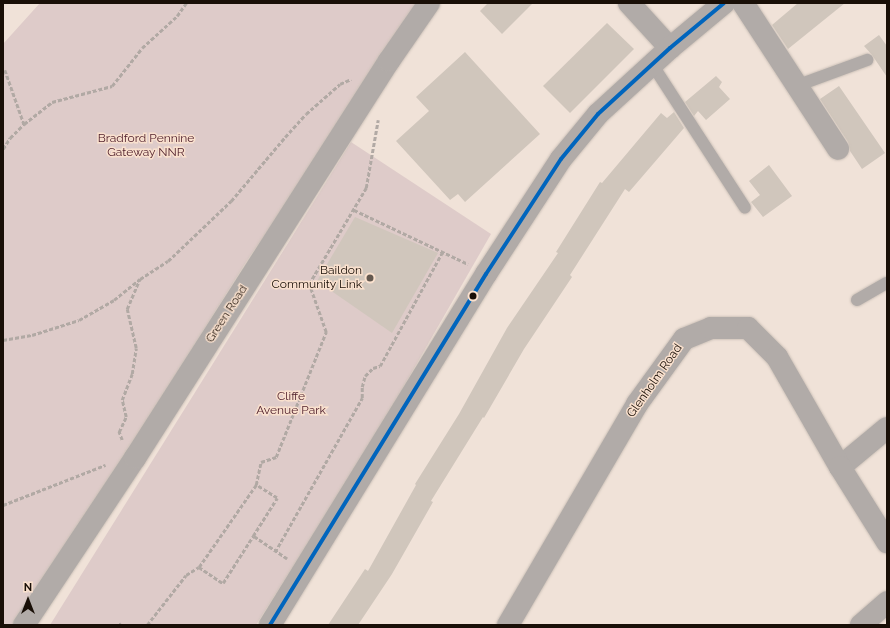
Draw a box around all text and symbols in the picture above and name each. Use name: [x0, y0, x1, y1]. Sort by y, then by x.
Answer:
park label: Bradford Pennine Gateway NNR: [98, 132, 194, 160]
place label: Baildon Community Link: [271, 264, 362, 292]
marker: Baildon Community Link: [365, 273, 375, 283]
street label: Green Road: [203, 283, 251, 345]
unlabelled marker: [468, 291, 478, 301]
street label: Glenholm Road: [624, 342, 686, 420]
park label: Cliffe Avenue Park: [256, 390, 326, 418]
north arrow: [8, 580, 48, 620]
text: N: [24, 581, 32, 594]

